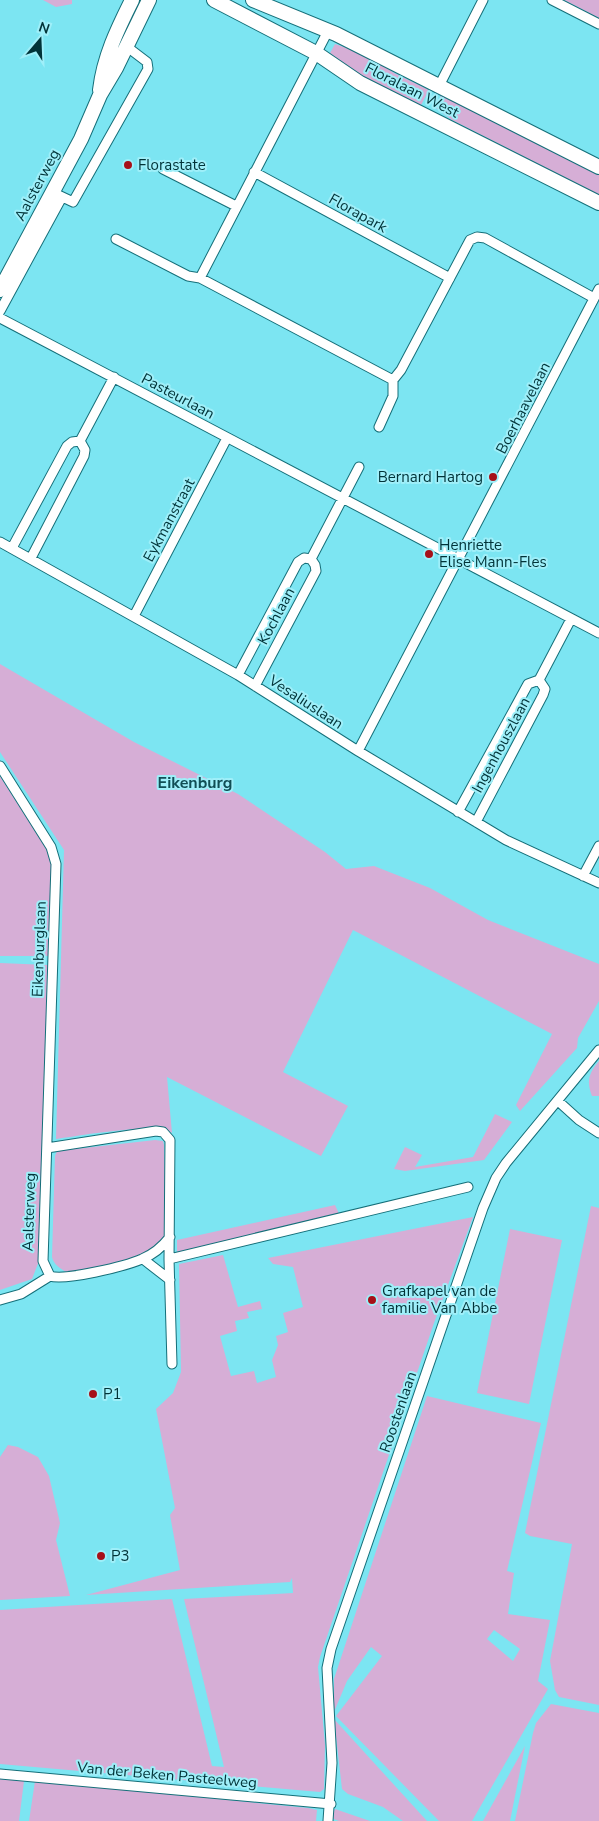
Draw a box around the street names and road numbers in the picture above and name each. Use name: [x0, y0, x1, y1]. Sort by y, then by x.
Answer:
street label: Floralaan West: [362, 58, 463, 123]
street label: Aalsterweg: [10, 146, 64, 224]
street label: Florapark: [325, 189, 391, 237]
street label: Boerhaavelaan: [491, 359, 555, 457]
street label: Pasteurlaan: [138, 368, 218, 424]
street label: Eykmanstraat: [139, 474, 200, 565]
street label: Kochlaan: [253, 584, 299, 648]
street label: Vesaliuslaan: [264, 670, 347, 734]
street label: Ingenhouszlaan: [467, 694, 535, 796]
street label: Eikenburglaan: [27, 901, 51, 997]
street label: Aalsterweg: [18, 1172, 40, 1252]
street label: Roostenlaan: [375, 1369, 421, 1455]
street label: Van der Beken Pasteelweg: [75, 1757, 258, 1793]

